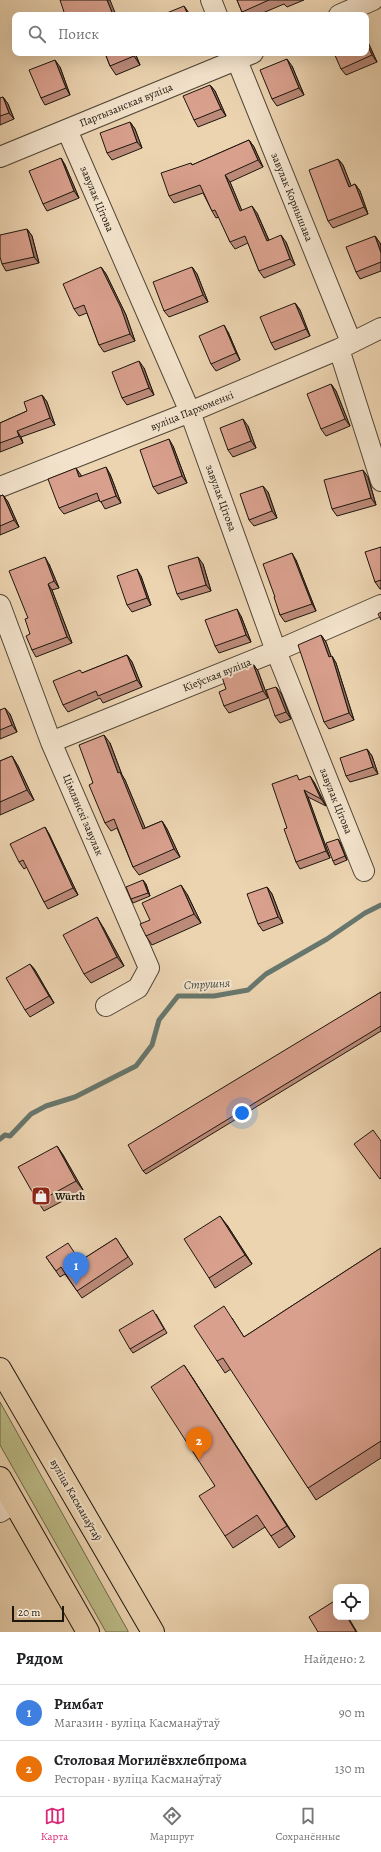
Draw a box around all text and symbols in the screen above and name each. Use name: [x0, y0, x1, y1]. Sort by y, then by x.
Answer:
search box: [12, 12, 369, 56]
icon: search: [26, 23, 48, 45]
text: Поиск: [58, 24, 99, 44]
street label: Партызанская вуліца: [77, 79, 176, 131]
street label: завулак Корнышава: [267, 150, 317, 245]
street label: завулак Цітова: [76, 164, 118, 235]
street label: вуліца Пархоменкі: [148, 387, 236, 435]
street label: завулак Цітова: [202, 463, 240, 534]
street label: Кіеўская вуліца: [180, 654, 254, 696]
street label: завулак Цітова: [316, 766, 356, 837]
street label: Цімлянскі завулак: [59, 772, 107, 858]
water label: Струшня: [183, 975, 231, 993]
your location: [232, 1103, 252, 1123]
shop icon: Würth: [30, 1185, 52, 1207]
place label: Würth: [54, 1189, 85, 1204]
pin: 1: [63, 1252, 89, 1285]
pin: 2: [186, 1427, 212, 1460]
street label: вуліца Касманаўтаў: [46, 1456, 106, 1545]
map controls: [333, 1584, 369, 1620]
button: locate: [333, 1584, 369, 1620]
scale bar: [12, 1604, 64, 1623]
text: 20 m: [18, 1605, 40, 1620]
text: Рядом: [16, 1647, 63, 1670]
text: Найдено: 2: [304, 1650, 365, 1667]
text: Римбат: [54, 1694, 103, 1714]
text: 1: [27, 1704, 31, 1721]
text: 90 m: [339, 1704, 365, 1721]
text: Магазин · вуліца Касманаўтаў: [54, 1714, 220, 1731]
text: Столовая Могилёвхлебпрома: [54, 1750, 247, 1770]
text: 2: [26, 1760, 32, 1777]
text: 130 m: [335, 1760, 365, 1777]
text: Ресторан · вуліца Касманаўтаў: [54, 1770, 222, 1787]
tab: Карта: [41, 1805, 68, 1844]
tab: Маршрут: [150, 1805, 194, 1844]
tab: Сохранённые: [275, 1805, 340, 1844]

